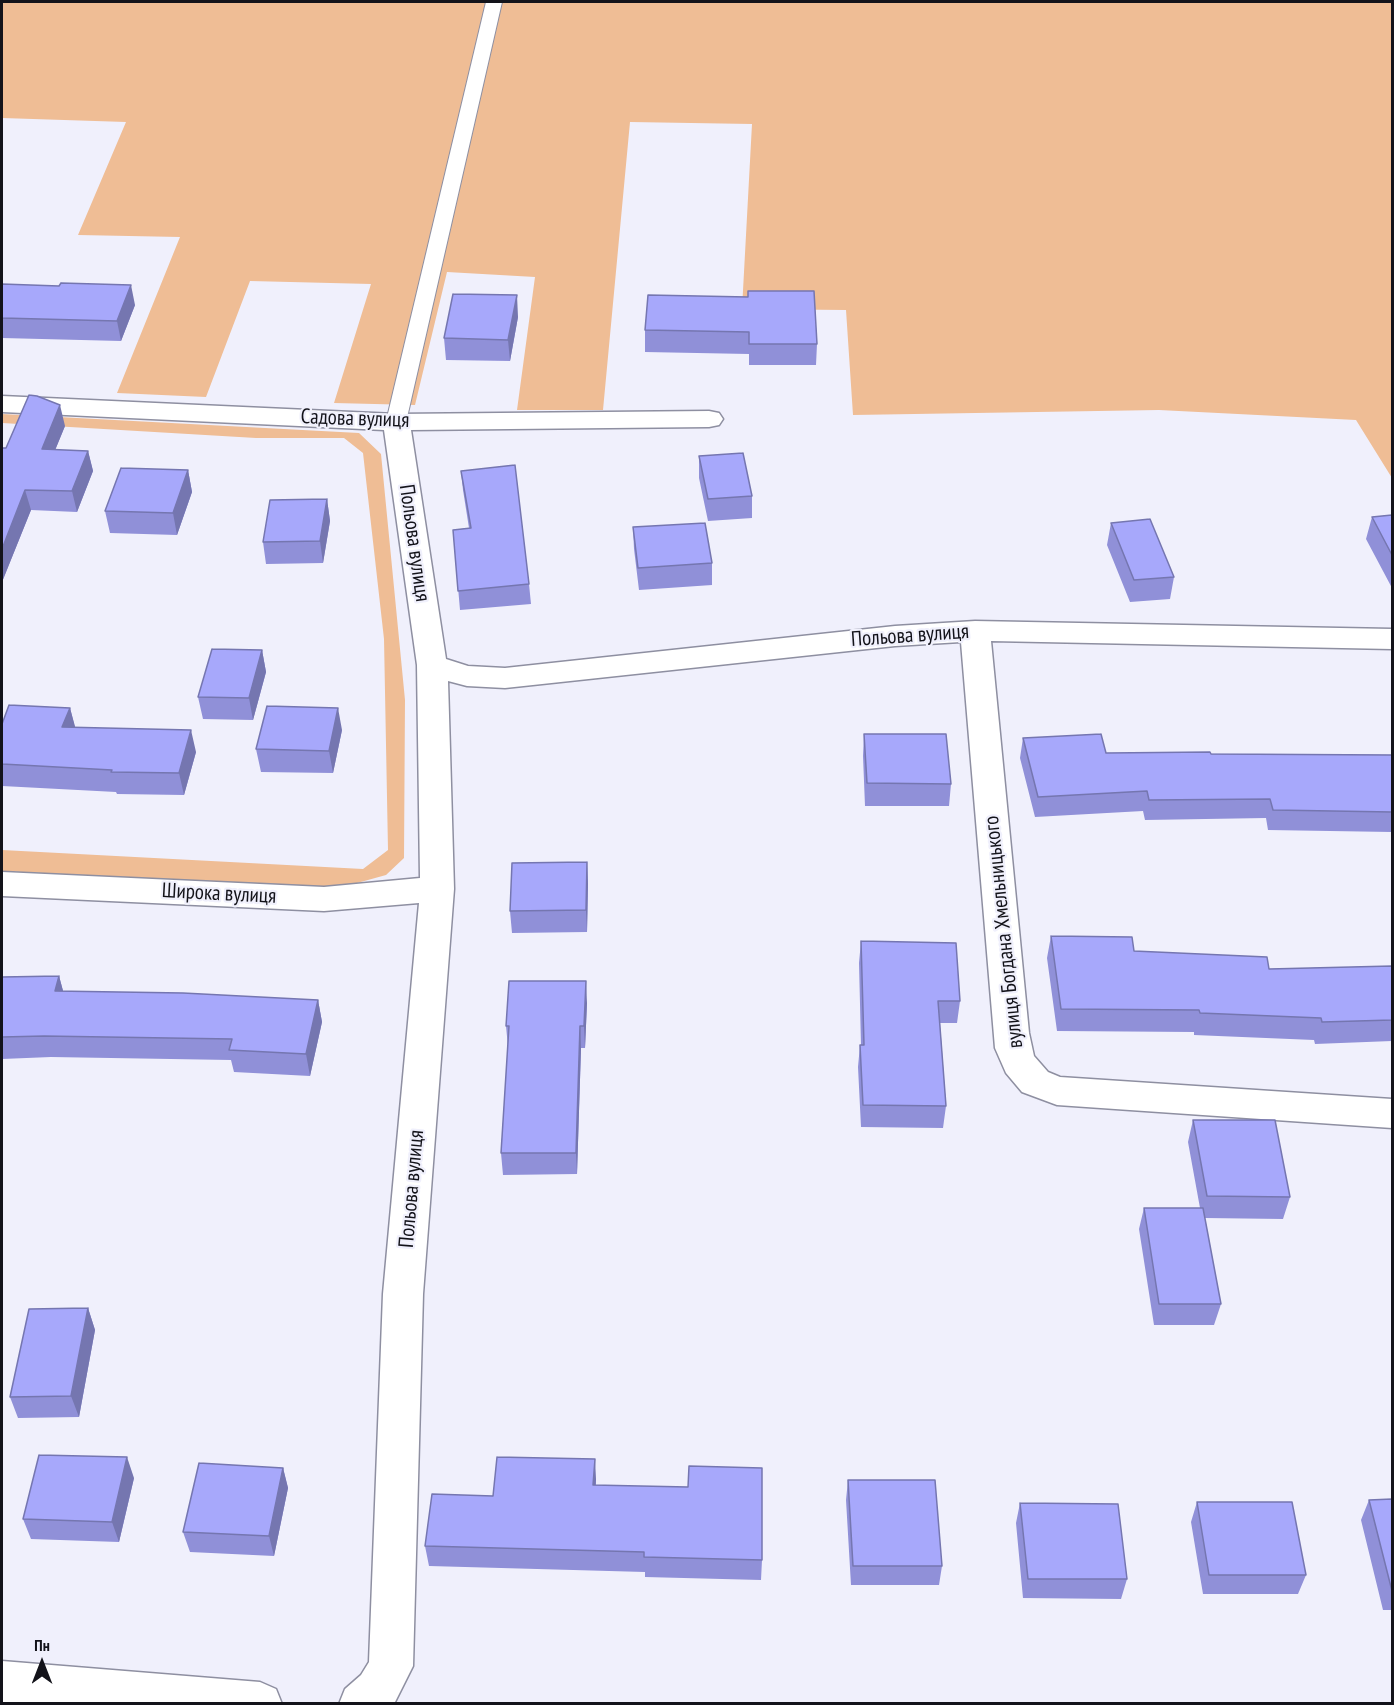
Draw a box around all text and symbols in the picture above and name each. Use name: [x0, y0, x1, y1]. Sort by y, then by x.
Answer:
street label: Садова вулиця: [300, 405, 410, 433]
street label: Польова вулиця: [393, 483, 435, 603]
street label: Польова вулиця: [850, 619, 970, 653]
street label: вулиця Богдана Хмельницького: [979, 815, 1029, 1049]
street label: Широка вулиця: [161, 878, 277, 910]
street label: Польова вулиця: [394, 1129, 430, 1249]
north arrow: [12, 1633, 72, 1693]
text: Пн: [34, 1635, 50, 1655]

